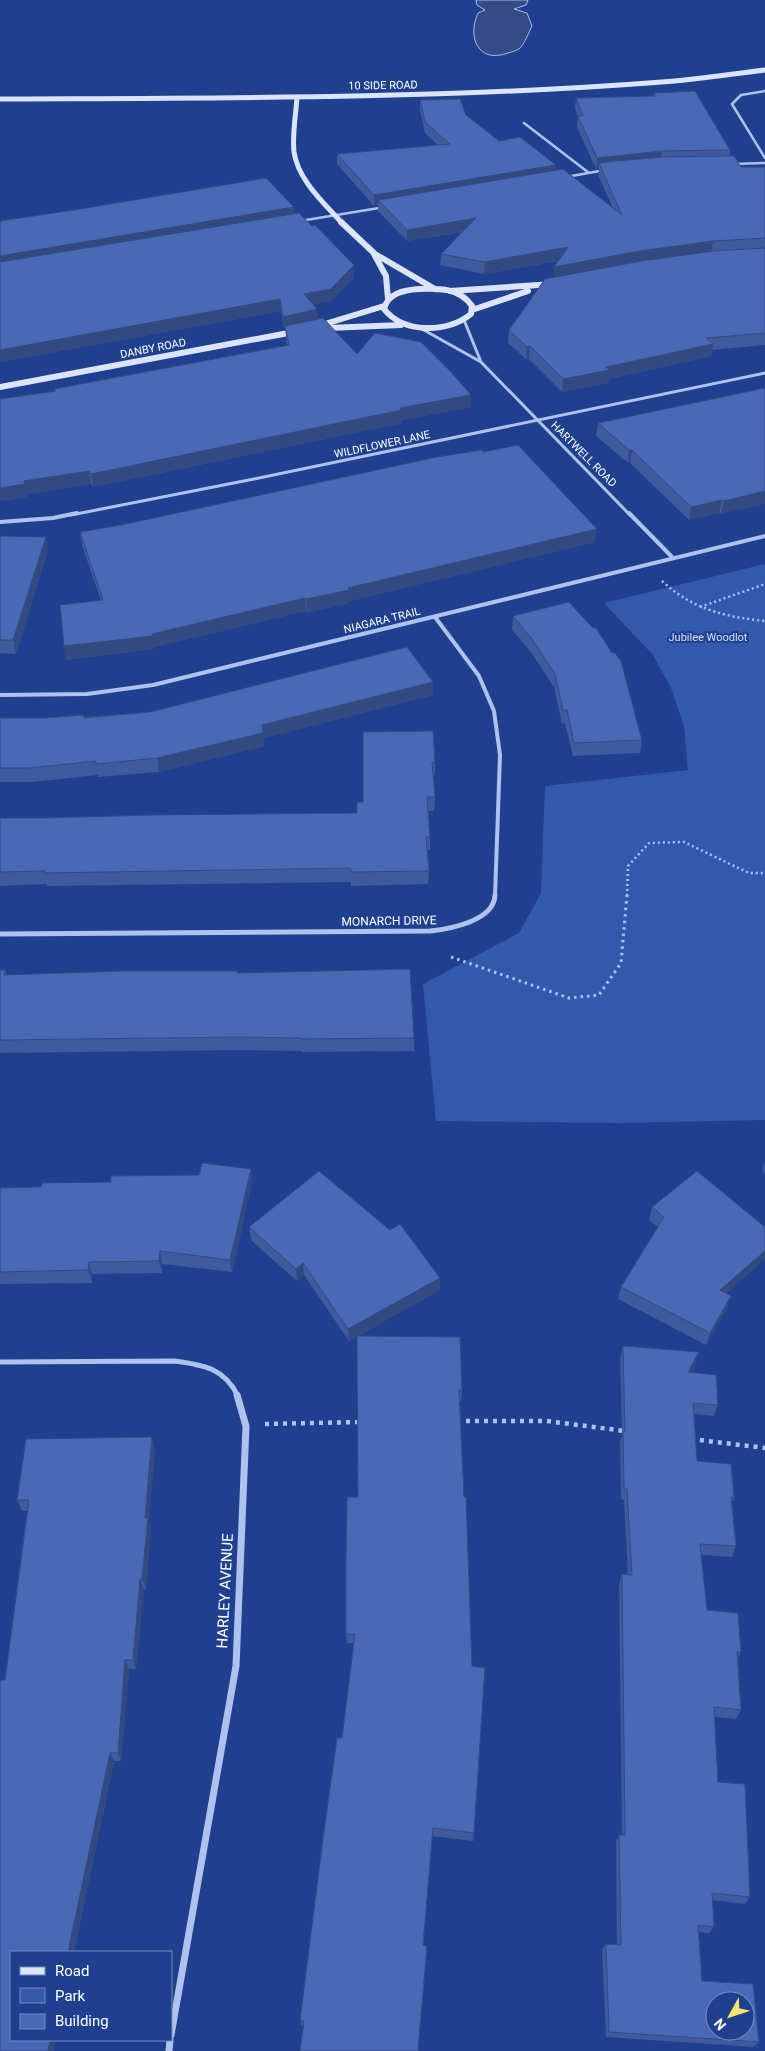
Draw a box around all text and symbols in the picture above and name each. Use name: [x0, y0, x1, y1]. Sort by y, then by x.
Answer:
street label: 10 SIDE ROAD: [348, 78, 418, 93]
street label: DANBY ROAD: [119, 336, 187, 361]
street label: HARTWELL ROAD: [548, 419, 619, 490]
street label: WILDFLOWER LANE: [333, 428, 431, 461]
street label: NIAGARA TRAIL: [342, 605, 422, 636]
park label: Jubilee Woodlot: [669, 631, 748, 644]
street label: MONARCH DRIVE: [341, 913, 437, 929]
street label: HARLEY AVENUE: [213, 1532, 237, 1649]
legend: [10, 1951, 172, 2041]
text: Road: [55, 1962, 89, 1980]
text: Park: [55, 1987, 86, 2005]
north arrow: [705, 1991, 755, 2041]
text: Building: [55, 2012, 109, 2030]
text: N: [711, 2015, 729, 2033]

